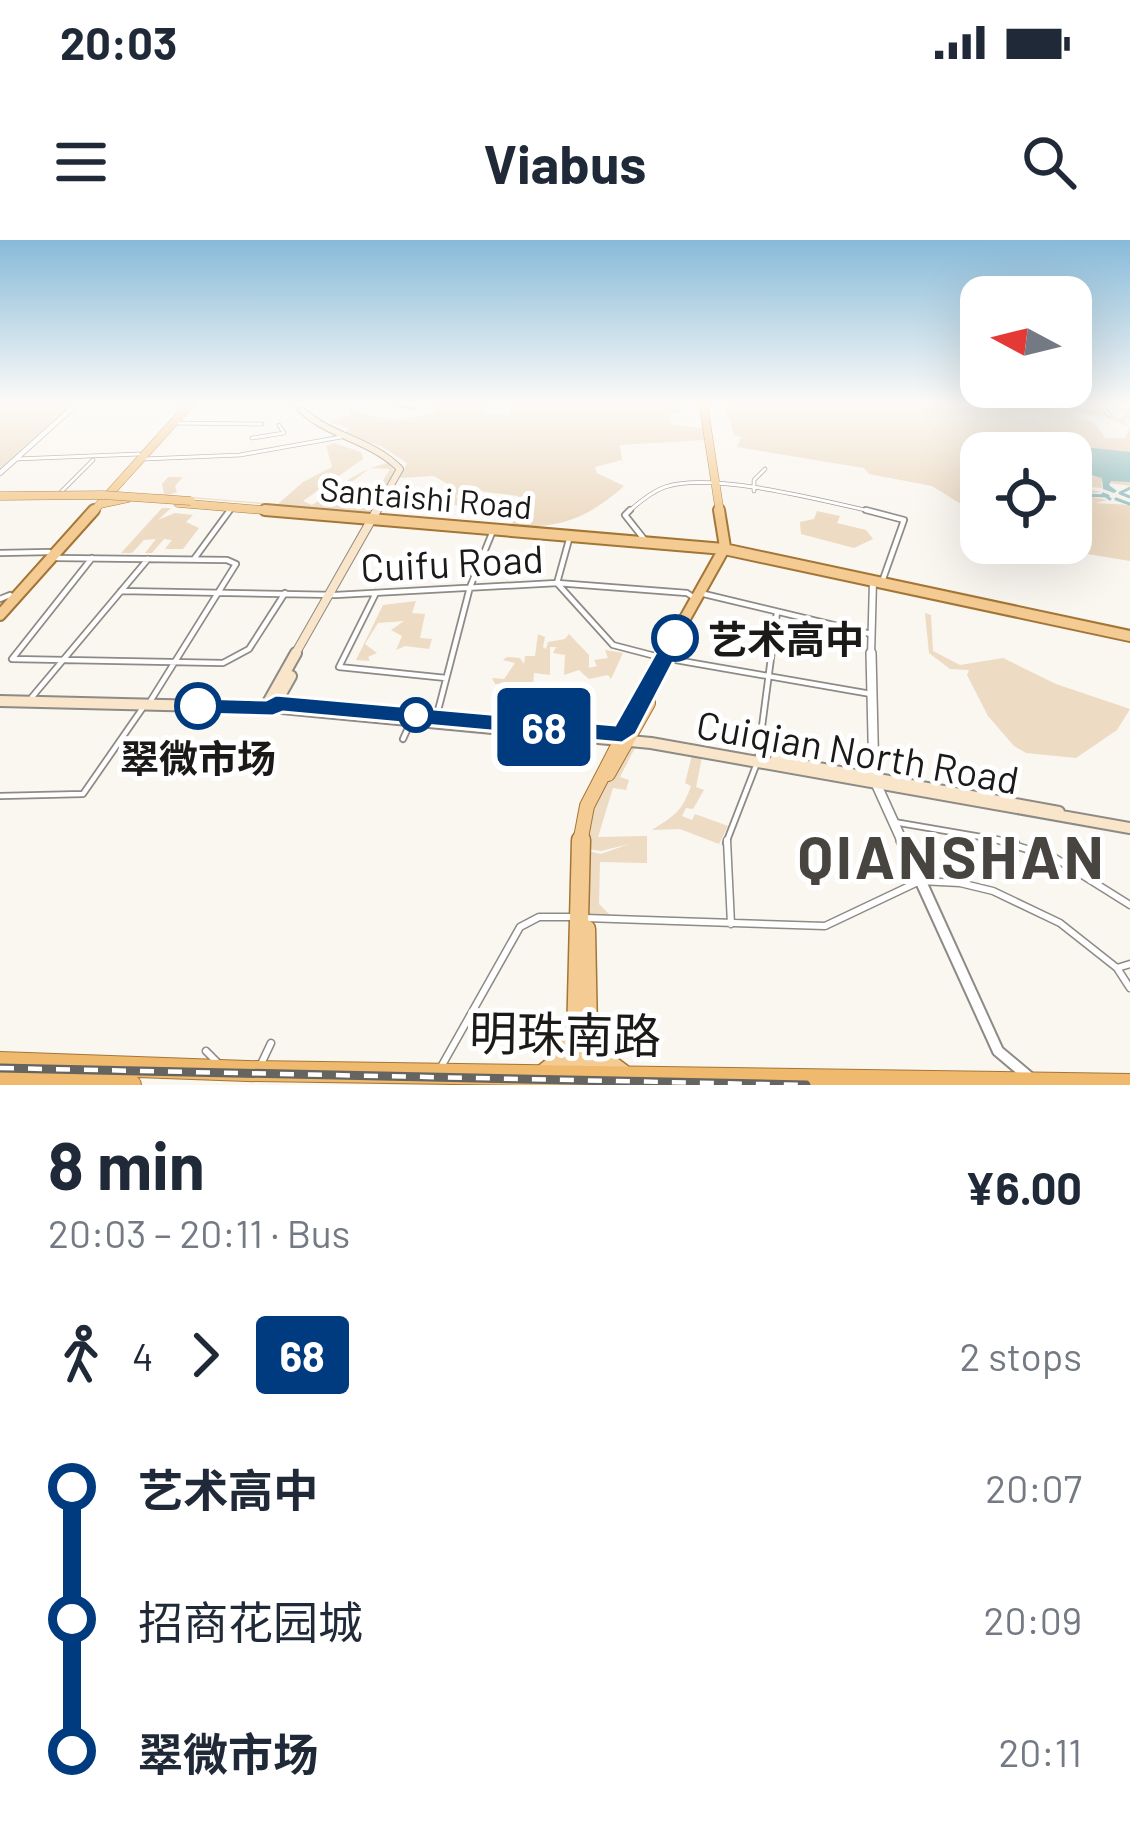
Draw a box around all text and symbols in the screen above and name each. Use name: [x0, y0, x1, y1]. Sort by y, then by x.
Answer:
text: 20:03: [60, 15, 177, 69]
icon: menu: [48, 129, 114, 195]
icon: search: [1016, 129, 1082, 195]
text: Viabus: [484, 130, 646, 195]
north arrow: [960, 276, 1092, 408]
map controls: [960, 276, 1092, 564]
button: locate: [960, 432, 1092, 564]
street label: Santaishi Road: [318, 468, 534, 526]
street label: Cuifu Road: [359, 534, 545, 590]
place label: 艺术高中: [708, 615, 864, 662]
marker: 艺术高中: [653, 616, 697, 660]
marker: 翠微市场: [176, 684, 220, 728]
line badge: 68: [490, 688, 598, 766]
unlabelled marker: [400, 699, 432, 731]
street label: Cuiqian North Road: [693, 700, 1023, 802]
text: 68: [521, 702, 567, 752]
place label: 翠微市场: [120, 734, 276, 781]
district label: QIANSHAN: [797, 819, 1107, 891]
street label: 明珠南路: [469, 1002, 661, 1064]
text: 8 min: [48, 1124, 205, 1203]
text: ¥6.00: [965, 1160, 1082, 1214]
text: 20:03 – 20:11 · Bus: [48, 1209, 350, 1256]
icon: walk: [48, 1322, 114, 1388]
icon: forward: [172, 1322, 238, 1388]
text: 68: [280, 1330, 325, 1380]
text: 4: [132, 1332, 154, 1379]
text: 2 stops: [959, 1332, 1082, 1379]
text: 艺术高中: [138, 1462, 318, 1516]
text: 20:07: [985, 1464, 1082, 1511]
text: 招商花园城: [138, 1594, 363, 1648]
text: 20:09: [983, 1596, 1082, 1643]
text: 翠微市场: [138, 1726, 318, 1780]
text: 20:11: [998, 1728, 1082, 1775]

